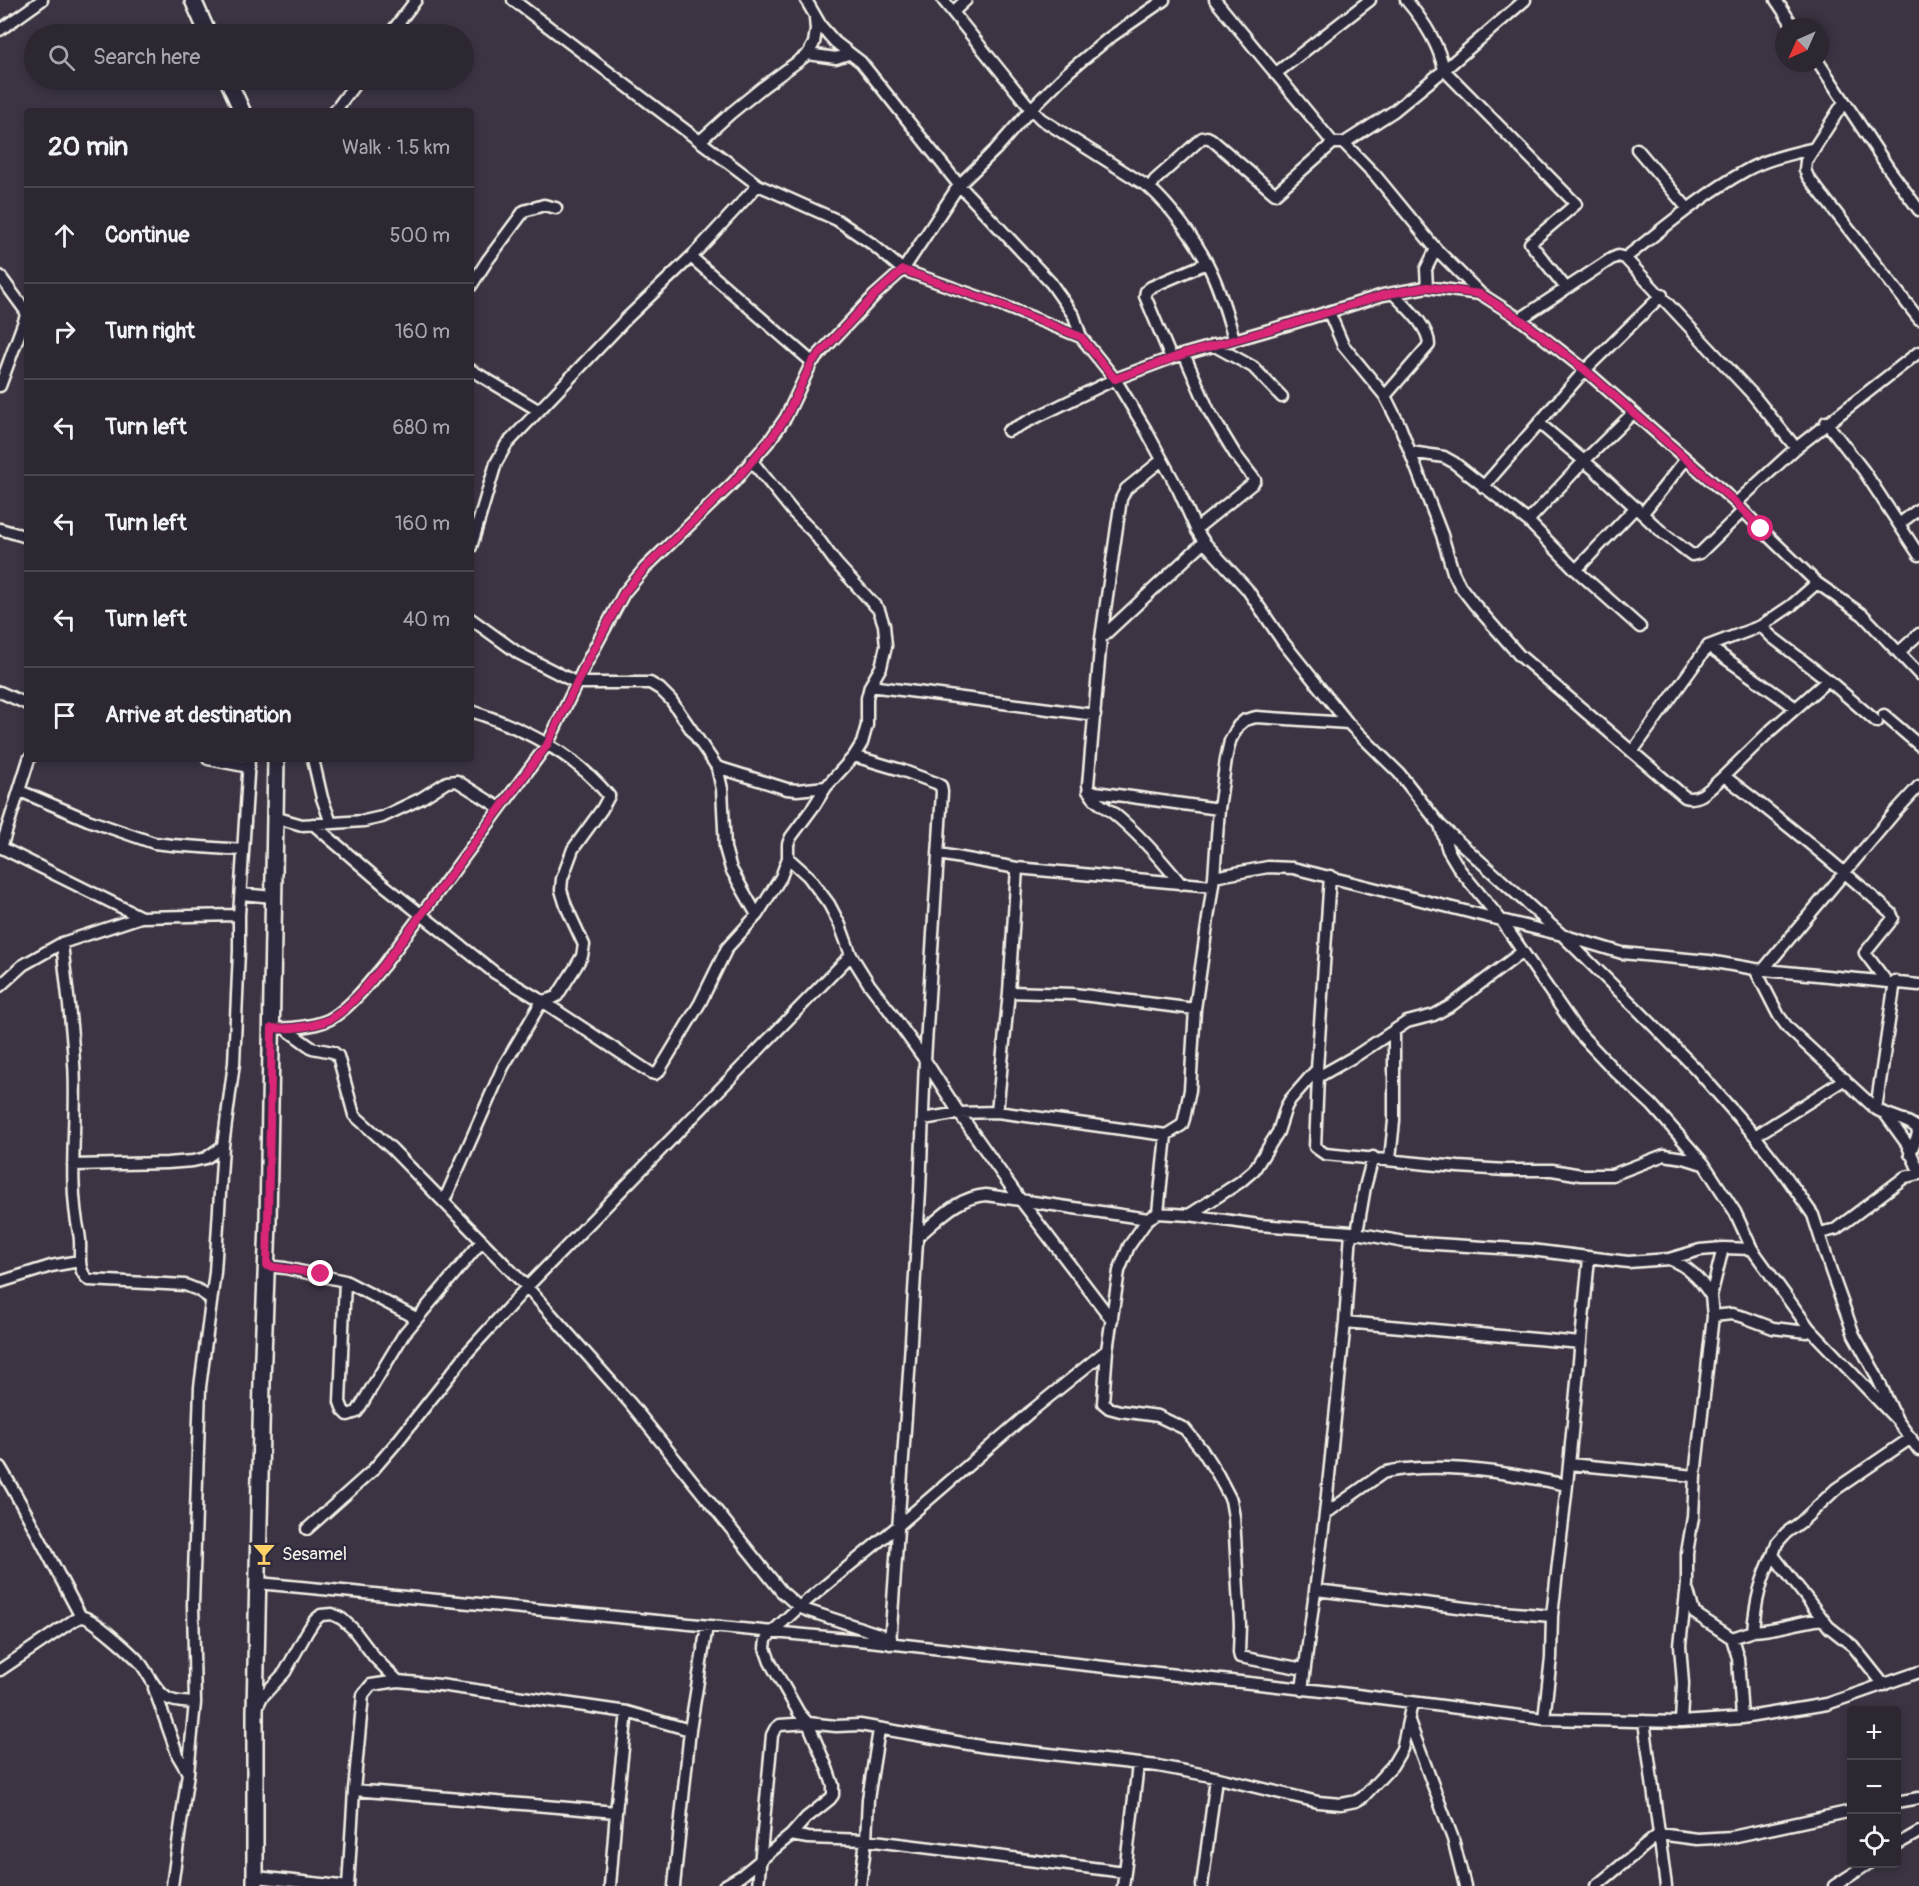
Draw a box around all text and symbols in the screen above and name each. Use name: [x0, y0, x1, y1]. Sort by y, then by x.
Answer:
north arrow: [1775, 18, 1829, 72]
search box: [24, 24, 474, 90]
icon: search: [45, 41, 78, 74]
text: Search here: [93, 43, 200, 71]
text: 20 min: [48, 131, 128, 163]
text: Walk · 1.5 km: [342, 135, 450, 160]
icon: ahead: [48, 219, 81, 252]
text: Continue: [105, 221, 189, 249]
text: 500 m: [390, 223, 450, 248]
icon: right: [48, 315, 81, 348]
text: Turn right: [105, 317, 195, 345]
text: 160 m: [395, 319, 450, 344]
icon: left: [48, 411, 81, 444]
text: Turn left: [105, 413, 187, 441]
text: 680 m: [393, 415, 450, 440]
icon: left: [48, 507, 81, 540]
text: Turn left: [105, 509, 187, 537]
text: 160 m: [395, 511, 450, 536]
route start: [1747, 515, 1773, 541]
icon: left: [48, 603, 81, 636]
text: Turn left: [105, 605, 187, 633]
text: 40 m: [403, 607, 450, 632]
icon: arrive: [48, 699, 81, 732]
text: Arrive at destination: [105, 701, 291, 729]
route end: [307, 1260, 333, 1286]
bar icon: Sesamel: [251, 1541, 277, 1567]
place label: Sesamel: [282, 1543, 347, 1566]
map controls: [1847, 1706, 1901, 1868]
button: +: [1847, 1706, 1901, 1760]
button: −: [1847, 1760, 1901, 1814]
button: locate: [1847, 1814, 1901, 1868]

